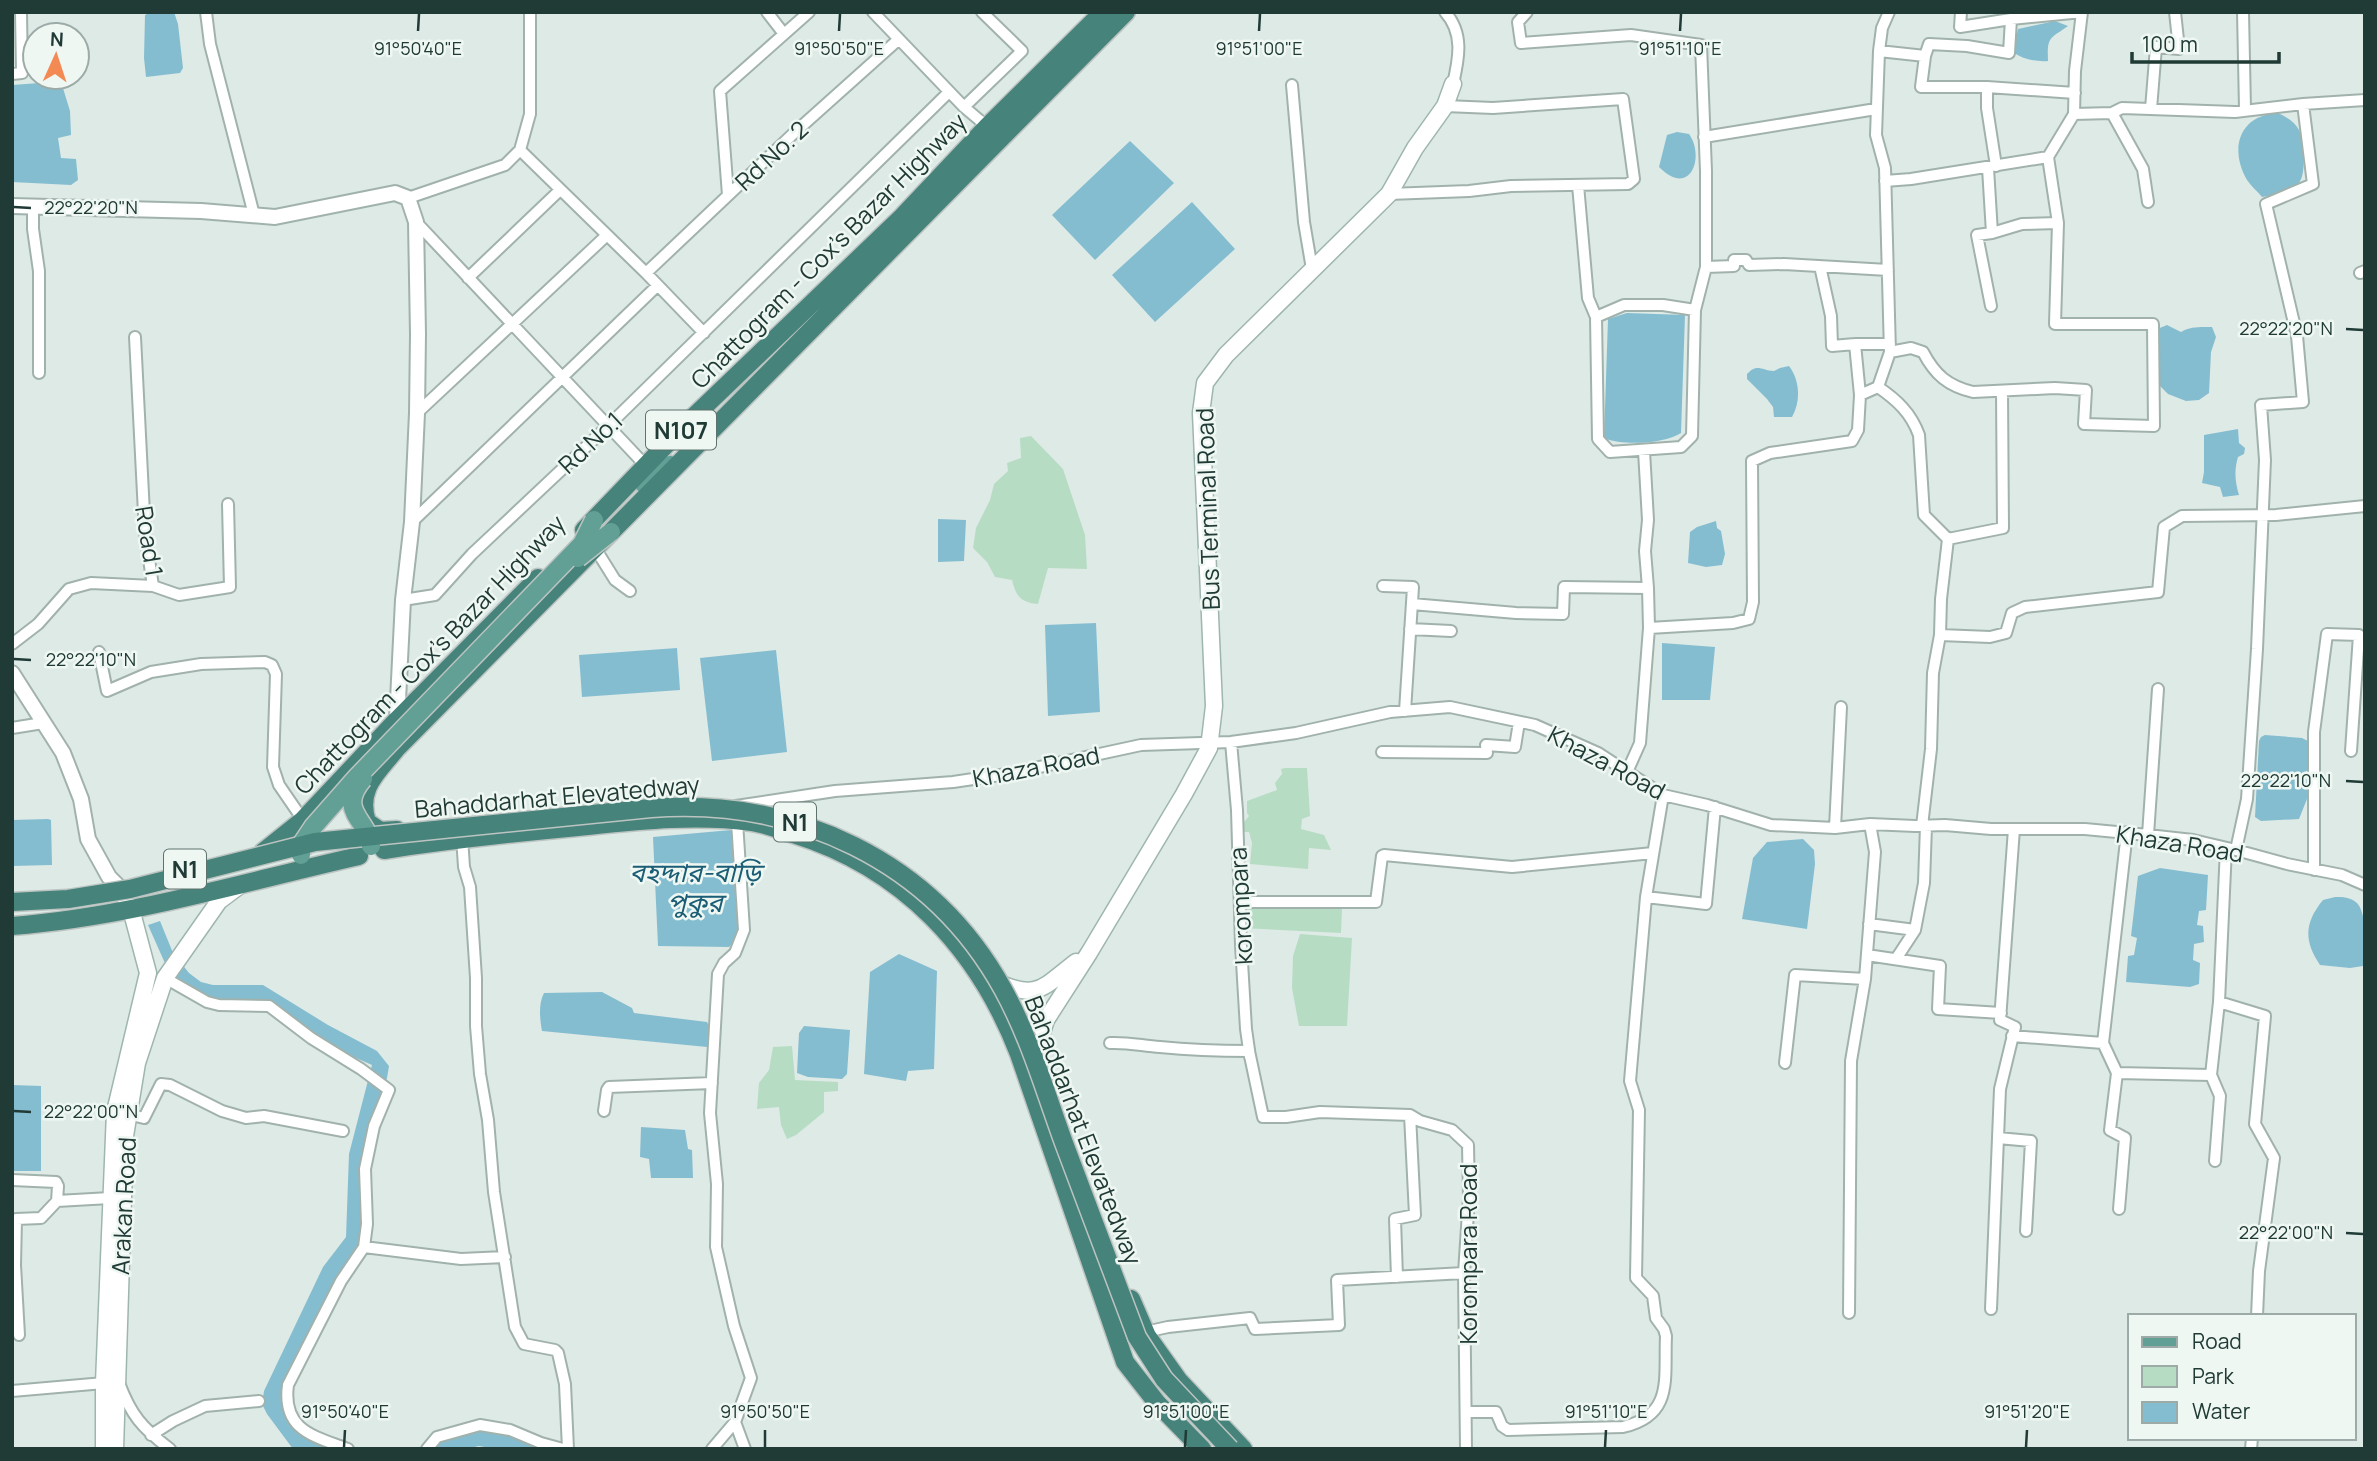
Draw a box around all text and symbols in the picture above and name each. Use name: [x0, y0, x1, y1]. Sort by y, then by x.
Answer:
north arrow: [21, 21, 91, 91]
scale bar: [2132, 21, 2279, 65]
text: N: [49, 26, 64, 52]
text: 100 m: [2142, 30, 2198, 58]
text: 91°50'40"E: [374, 36, 462, 60]
text: 91°50'50"E: [794, 36, 884, 60]
text: 91°51'00"E: [1216, 36, 1302, 60]
text: 91°51'10"E: [1639, 36, 1721, 60]
street label: Chattogram - Cox's Bazar Highway: [683, 105, 973, 395]
street label: Rd No. 2: [727, 113, 815, 197]
text: 22°22'20"N: [44, 195, 138, 219]
text: 22°22'20"N: [2239, 316, 2333, 340]
street label: Rd No.1: [551, 404, 629, 480]
street label: Bus Terminal Road: [1187, 407, 1227, 611]
road number: N107: [646, 410, 716, 450]
street label: Road 1: [128, 503, 172, 579]
street label: Chattogram - Cox's Bazar Highway: [286, 507, 572, 801]
text: 22°22'10"N: [46, 647, 136, 671]
street label: Khaza Road: [1542, 717, 1672, 807]
street label: Khaza Road: [970, 738, 1102, 794]
street label: Bahaddarhat Elevatedway: [413, 767, 701, 825]
text: 22°22'10"N: [2241, 768, 2331, 792]
road number: N1: [774, 802, 816, 842]
street label: Khaza Road: [2114, 817, 2246, 869]
street label: korompara: [1220, 846, 1260, 966]
road number: N1: [164, 849, 206, 888]
water label: বহদ্দার-বাড়ি পুকুর: [629, 854, 765, 920]
street label: Bahaddarhat Elevatedway: [1017, 991, 1151, 1270]
text: 22°22'00"N: [44, 1099, 138, 1123]
street label: Arakan Road: [103, 1136, 143, 1276]
street label: Korompara Road: [1451, 1163, 1484, 1345]
text: 22°22'00"N: [2239, 1220, 2333, 1244]
legend: [2128, 1314, 2356, 1440]
text: Road: [2192, 1327, 2242, 1355]
text: Park: [2192, 1362, 2234, 1390]
text: Water: [2192, 1397, 2251, 1425]
text: 91°50'40"E: [301, 1399, 389, 1423]
text: 91°50'50"E: [720, 1399, 810, 1423]
text: 91°51'00"E: [1143, 1399, 1229, 1423]
text: 91°51'10"E: [1565, 1399, 1647, 1423]
text: 91°51'20"E: [1984, 1399, 2070, 1423]

